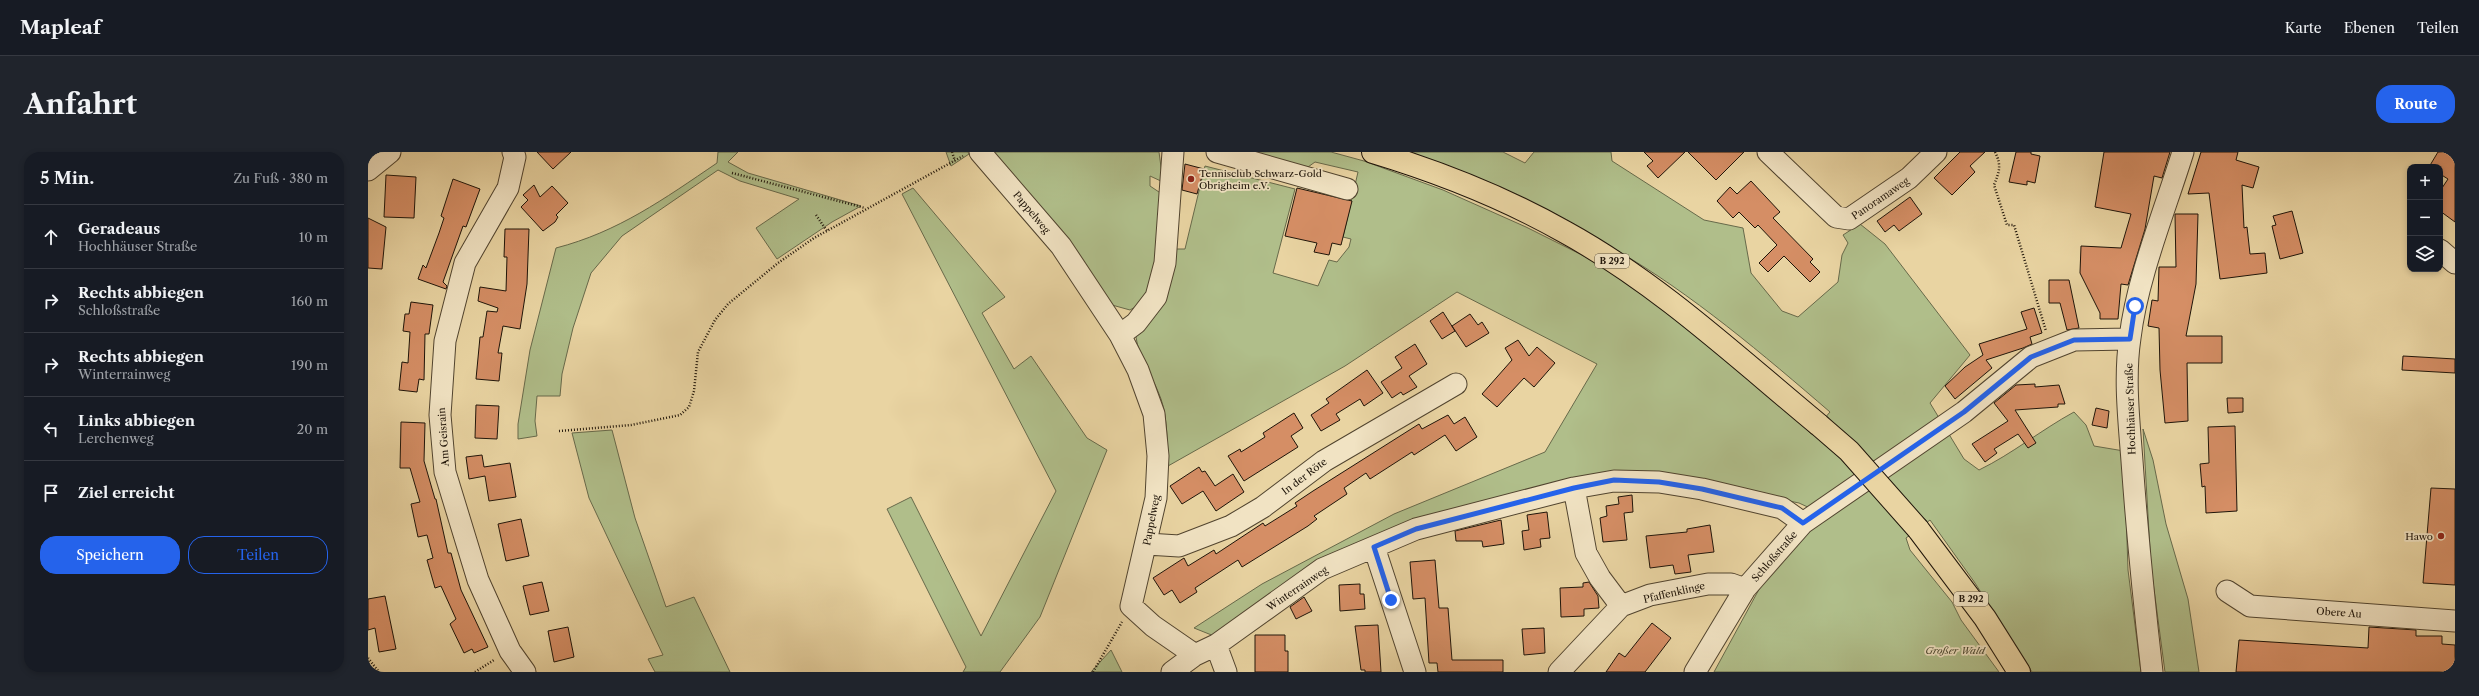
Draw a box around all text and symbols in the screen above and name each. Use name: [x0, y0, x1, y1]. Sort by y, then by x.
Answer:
text: Mapleaf: [20, 16, 101, 39]
text: Karte: [2285, 19, 2322, 37]
text: Ebenen: [2344, 19, 2395, 37]
text: Teilen: [2417, 19, 2459, 37]
button: Route: [2376, 85, 2455, 123]
text: Anfahrt: [24, 87, 137, 121]
map controls: [2407, 164, 2443, 272]
button: +: [2407, 164, 2443, 200]
place label: Tennisclub Schwarz-Gold Obrigheim e.V.: [1199, 167, 1322, 192]
text: 5 Min.: [40, 168, 94, 188]
text: Zu Fuß · 380 m: [233, 170, 328, 186]
marker: Tennisclub Schwarz-Gold Obrigheim e.V.: [1186, 174, 1196, 184]
street label: Panoramaweg: [1849, 174, 1912, 222]
street label: Pappelweg: [1010, 188, 1054, 237]
button: −: [2407, 200, 2443, 236]
text: Geradeaus: [78, 219, 160, 238]
icon: ahead: [40, 226, 62, 248]
text: 10 m: [299, 229, 328, 245]
button: layers: [2407, 236, 2443, 272]
text: Hochhäuser Straße: [78, 238, 197, 254]
road number: B 292: [1595, 254, 1629, 268]
text: Rechts abbiegen: [78, 283, 204, 302]
icon: right: [40, 290, 62, 312]
text: 160 m: [291, 293, 328, 309]
route start: [2126, 297, 2144, 315]
text: Schloßstraße: [78, 302, 160, 318]
text: Rechts abbiegen: [78, 347, 204, 366]
icon: right: [40, 354, 62, 376]
text: 190 m: [291, 357, 328, 373]
street label: Hochhäuser Straße: [2122, 362, 2139, 455]
text: Winterrainweg: [78, 366, 170, 382]
street label: Am Geisrain: [435, 406, 452, 468]
text: Links abbiegen: [78, 411, 195, 430]
icon: left: [40, 418, 62, 440]
text: 20 m: [297, 421, 328, 437]
text: Lerchenweg: [78, 430, 154, 446]
street label: In der Röte: [1279, 455, 1330, 498]
icon: arrive: [40, 482, 62, 504]
text: Ziel erreicht: [78, 483, 174, 502]
street label: Pappelweg: [1140, 493, 1163, 547]
street label: Schloßstraße: [1749, 528, 1800, 584]
place label: Hawo: [2405, 530, 2433, 543]
marker: Hawo: [2436, 531, 2446, 541]
button: Speichern: [40, 536, 180, 574]
button: Teilen: [188, 536, 328, 574]
street label: Winterrainweg: [1263, 563, 1331, 614]
street label: Pfaffenklinge: [1642, 579, 1707, 606]
route end: [1382, 591, 1400, 609]
road number: B 292: [1954, 592, 1988, 606]
street label: Obere Au: [2316, 604, 2362, 621]
park label: Großer Wald: [1925, 644, 1986, 657]

